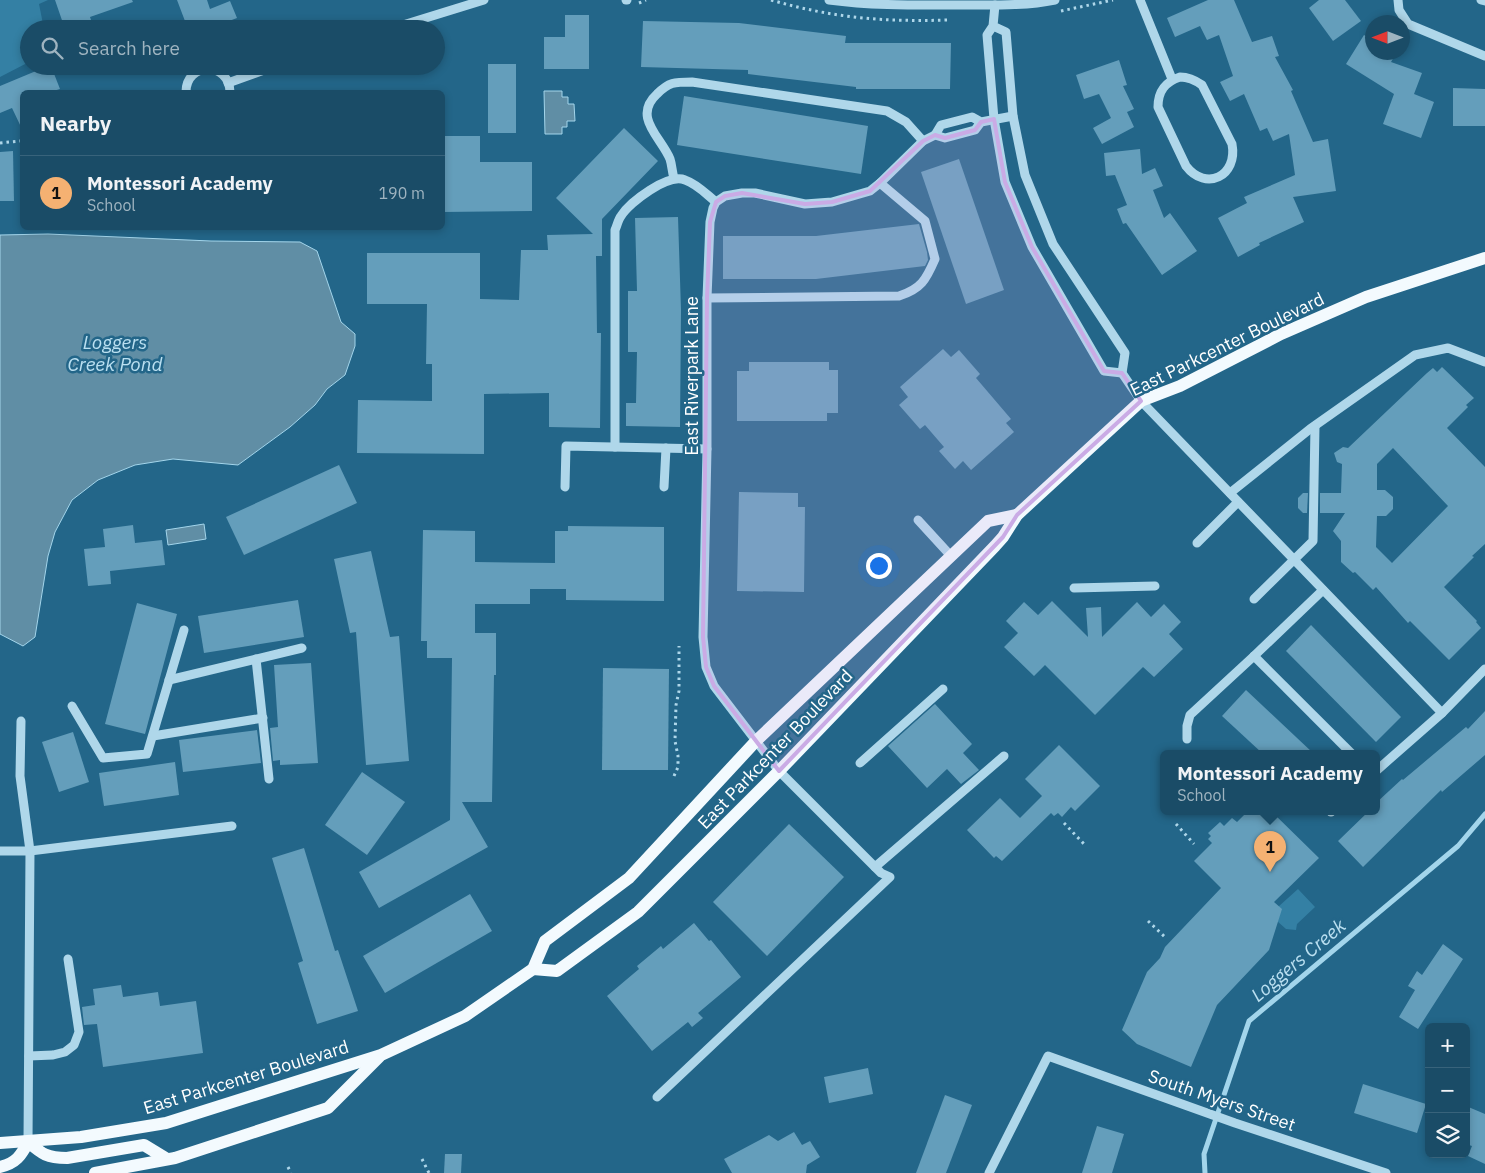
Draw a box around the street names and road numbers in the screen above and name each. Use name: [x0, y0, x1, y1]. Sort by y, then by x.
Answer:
street label: East Parkcenter Boulevard: [1126, 287, 1328, 401]
street label: East Riverpark Lane: [680, 296, 703, 456]
street label: East Parkcenter Boulevard: [693, 664, 857, 834]
street label: East Parkcenter Boulevard: [141, 1035, 351, 1119]
street label: South Myers Street: [1145, 1064, 1299, 1136]

